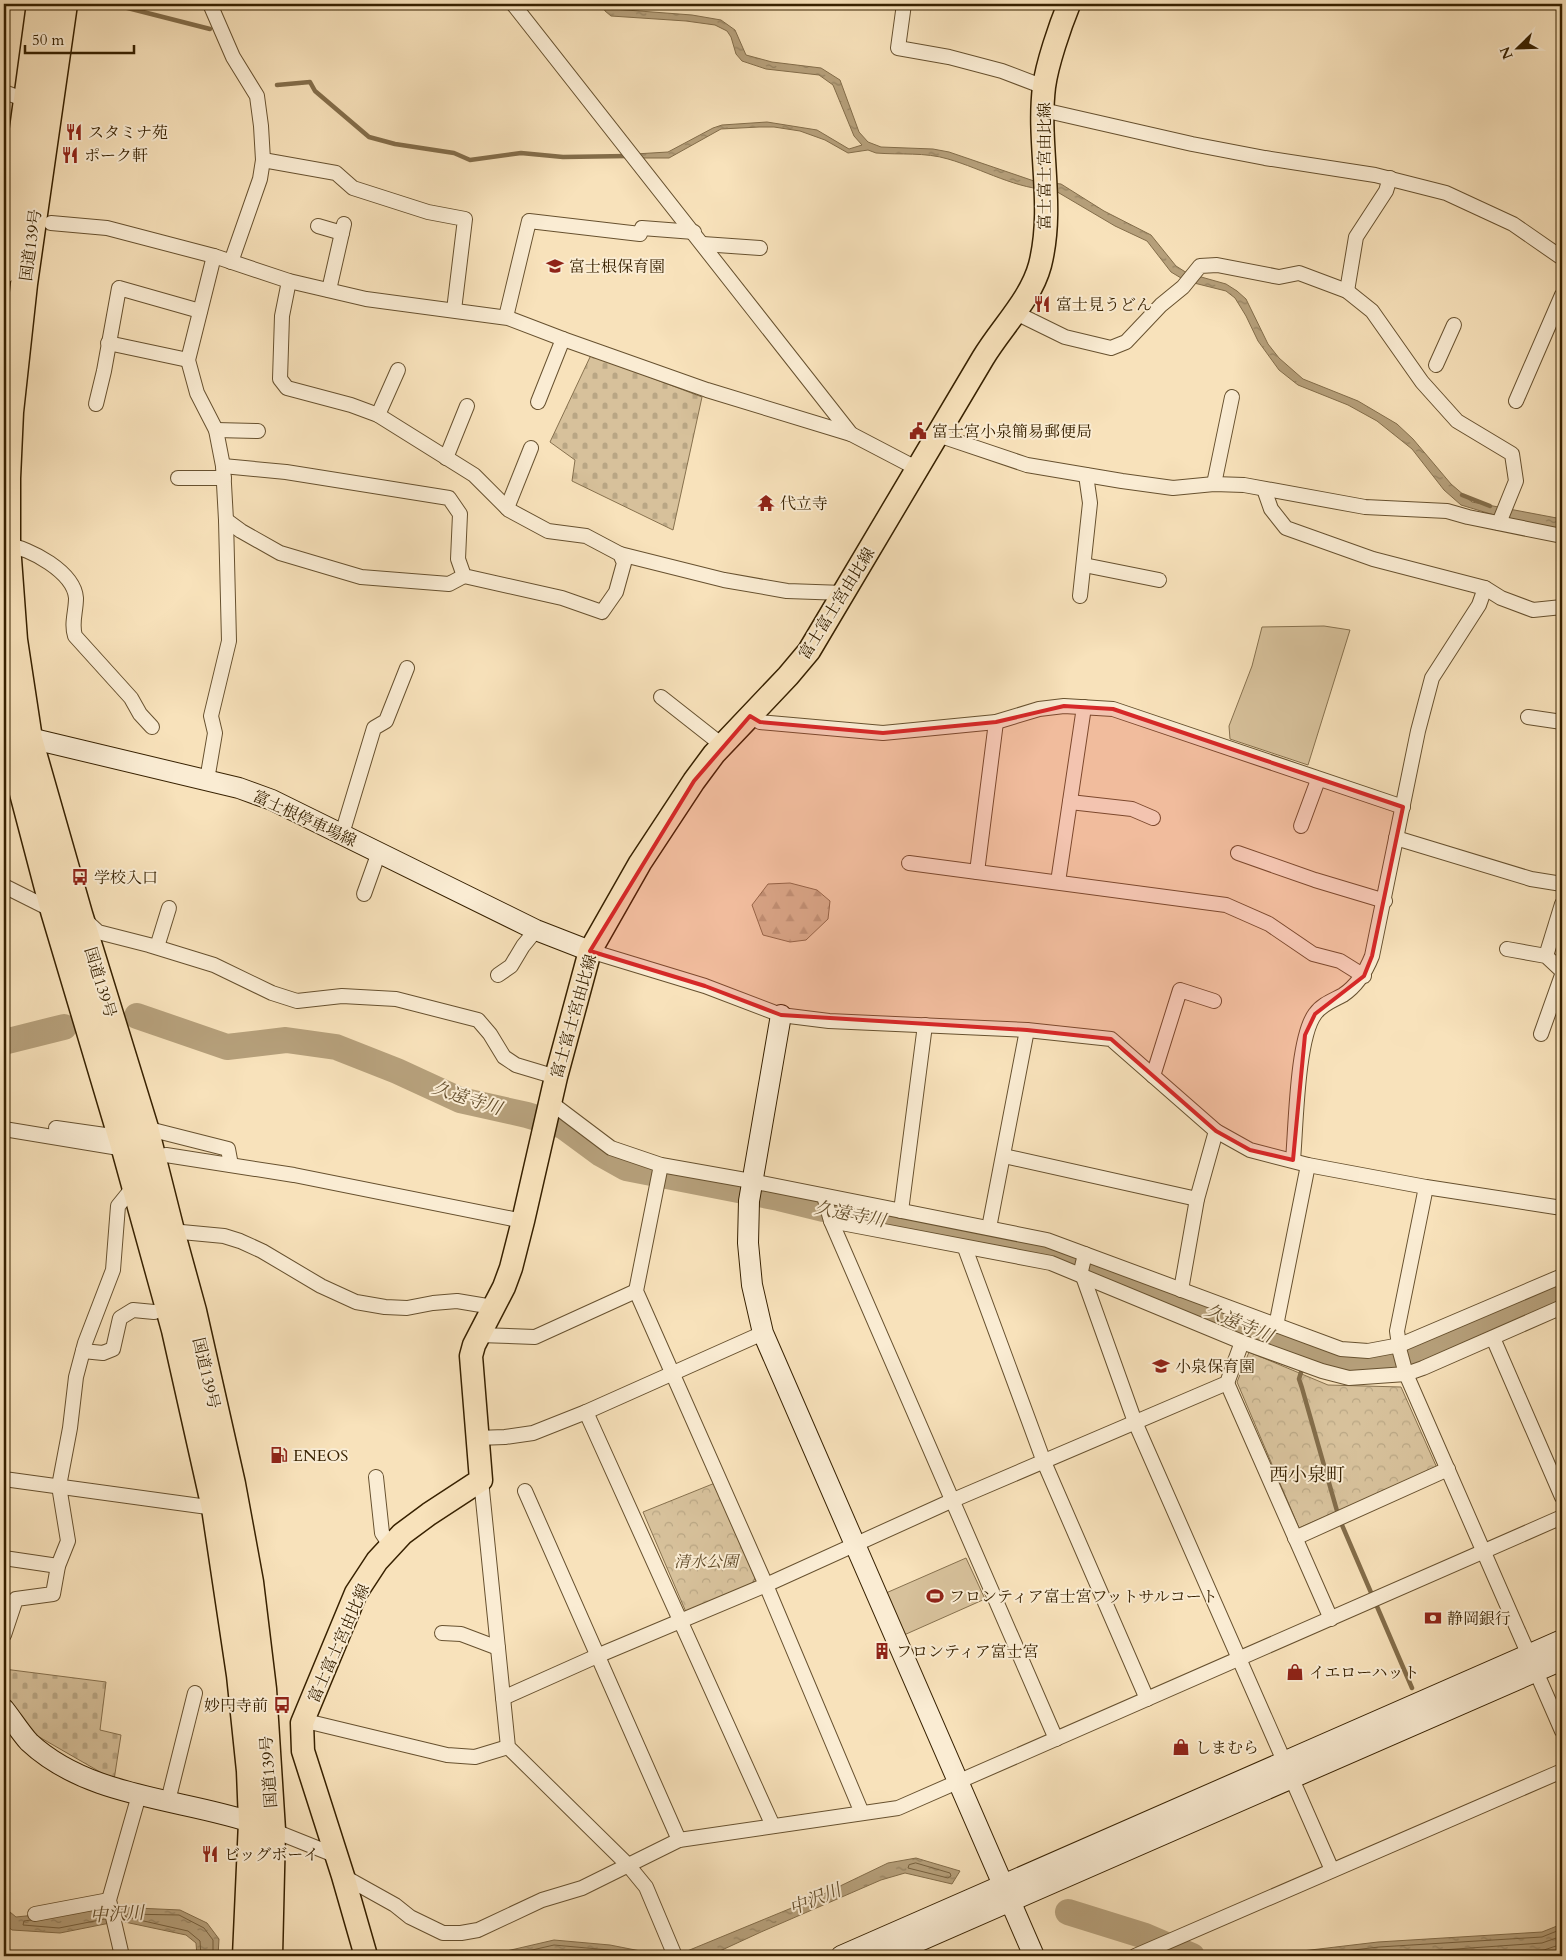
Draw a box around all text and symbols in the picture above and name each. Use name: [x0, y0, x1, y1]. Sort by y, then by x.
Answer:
scale bar: [25, 22, 134, 54]
north arrow: [1494, 22, 1544, 72]
text: 50 m: [32, 30, 64, 50]
text: N: [1495, 44, 1518, 62]
street label: 富士富士宮由比線: [1034, 102, 1056, 230]
restaurant icon: スタミナ苑: [64, 122, 84, 142]
place label: スタミナ苑: [88, 122, 168, 144]
restaurant icon: ポーク軒: [60, 145, 80, 165]
place label: ポーク軒: [84, 145, 148, 167]
street label: 国道139号: [15, 208, 47, 283]
school or university icon: 富士根保育園: [545, 256, 565, 276]
place label: 富士根保育園: [569, 256, 665, 278]
restaurant icon: 富士見うどん: [1032, 294, 1052, 314]
place label: 富士見うどん: [1056, 294, 1152, 316]
public building icon: 富士宮小泉簡易郵便局: [908, 421, 928, 441]
place label: 富士宮小泉簡易郵便局: [932, 421, 1092, 443]
temple icon: 代立寺: [756, 493, 776, 513]
place label: 代立寺: [780, 493, 828, 515]
street label: 富士富士宮由比線: [794, 543, 880, 664]
street label: 富士根停車場線: [249, 785, 360, 853]
bus stop icon: 学校入口: [70, 867, 90, 887]
place label: 学校入口: [94, 867, 158, 889]
street label: 国道139号: [79, 944, 121, 1020]
street label: 富士富士宮由比線: [546, 952, 602, 1081]
water label: 久遠寺川: [429, 1075, 507, 1122]
water label: 久遠寺川: [812, 1195, 890, 1234]
water label: 久遠寺川: [1201, 1298, 1279, 1350]
street label: 国道139号: [187, 1335, 225, 1411]
school or university icon: 小泉保育園: [1151, 1356, 1171, 1376]
place label: 小泉保育園: [1175, 1356, 1255, 1378]
fuel station icon: ENEOS: [269, 1445, 289, 1465]
place label: ENEOS: [293, 1445, 348, 1467]
district label: 西小泉町: [1269, 1462, 1345, 1488]
park label: 清水公園: [674, 1551, 741, 1573]
street label: 富士富士宮由比線: [303, 1580, 375, 1706]
sports icon: フロンティア富士宮フットサルコート: [925, 1586, 945, 1606]
place label: フロンティア富士宮フットサルコート: [949, 1586, 1218, 1608]
bank icon: 静岡銀行: [1423, 1608, 1443, 1628]
place label: 静岡銀行: [1447, 1608, 1511, 1630]
building icon: フロンティア富士宮: [872, 1641, 892, 1661]
place label: フロンティア富士宮: [896, 1641, 1039, 1663]
shop icon: イエローハット: [1285, 1662, 1305, 1682]
place label: イエローハット: [1309, 1662, 1420, 1684]
place label: 妙円寺前: [204, 1695, 268, 1717]
bus stop icon: 妙円寺前: [272, 1695, 292, 1715]
street label: 国道139号: [255, 1735, 283, 1809]
shop icon: しまむら: [1171, 1737, 1191, 1757]
place label: しまむら: [1195, 1737, 1259, 1759]
restaurant icon: ビッグボーイ: [200, 1844, 220, 1864]
place label: ビッグボーイ: [224, 1844, 319, 1866]
water label: 中沢川: [785, 1877, 847, 1921]
water label: 中沢川: [89, 1900, 147, 1928]

